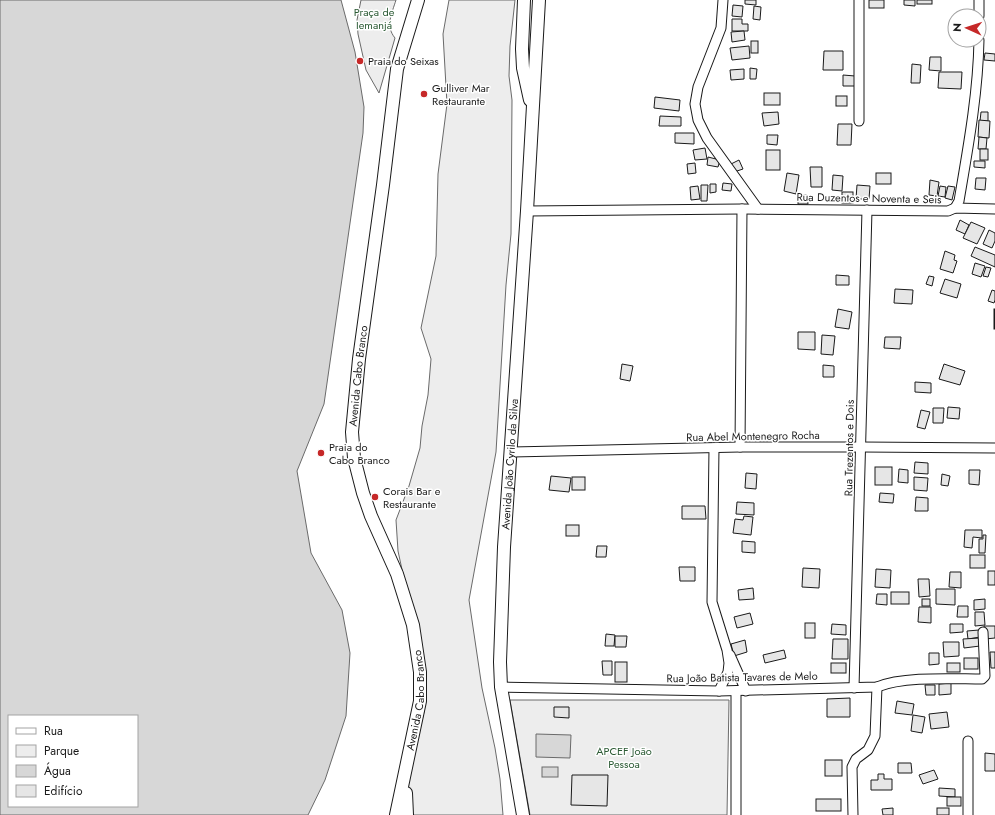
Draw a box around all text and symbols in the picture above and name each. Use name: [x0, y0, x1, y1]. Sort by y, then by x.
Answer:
park label: Praça de Iemanjá: [354, 4, 395, 33]
north arrow: [947, 8, 987, 48]
text: N: [949, 23, 965, 32]
place label: Praia do Seixas: [368, 53, 439, 69]
marker: Praia do Seixas: [355, 56, 365, 66]
place label: Gulliver Mar Restaurante: [432, 80, 490, 109]
marker: Gulliver Mar Restaurante: [419, 89, 429, 99]
street label: Rua Duzentos e Noventa e Seis: [796, 189, 942, 207]
street label: Avenida Cabo Branco: [345, 324, 372, 427]
street label: Avenida João Cyrilo da Silva: [497, 398, 522, 530]
street label: Rua Trezentos e Dois: [840, 399, 858, 496]
street label: Rua Abel Montenegro Rocha: [686, 427, 820, 445]
place label: Praia do Cabo Branco: [329, 439, 390, 468]
marker: Praia do Cabo Branco: [316, 448, 326, 458]
place label: Corais Bar e Restaurante: [383, 483, 441, 512]
marker: Corais Bar e Restaurante: [370, 492, 380, 502]
street label: Avenida Cabo Branco: [402, 649, 428, 752]
street label: Rua João Batista Tavares de Melo: [666, 668, 818, 686]
legend: [8, 715, 138, 807]
text: Rua: [44, 722, 63, 740]
text: Parque: [44, 742, 79, 760]
park label: APCEF João Pessoa: [596, 743, 652, 772]
text: Água: [44, 762, 71, 780]
text: Edifício: [44, 782, 83, 800]

